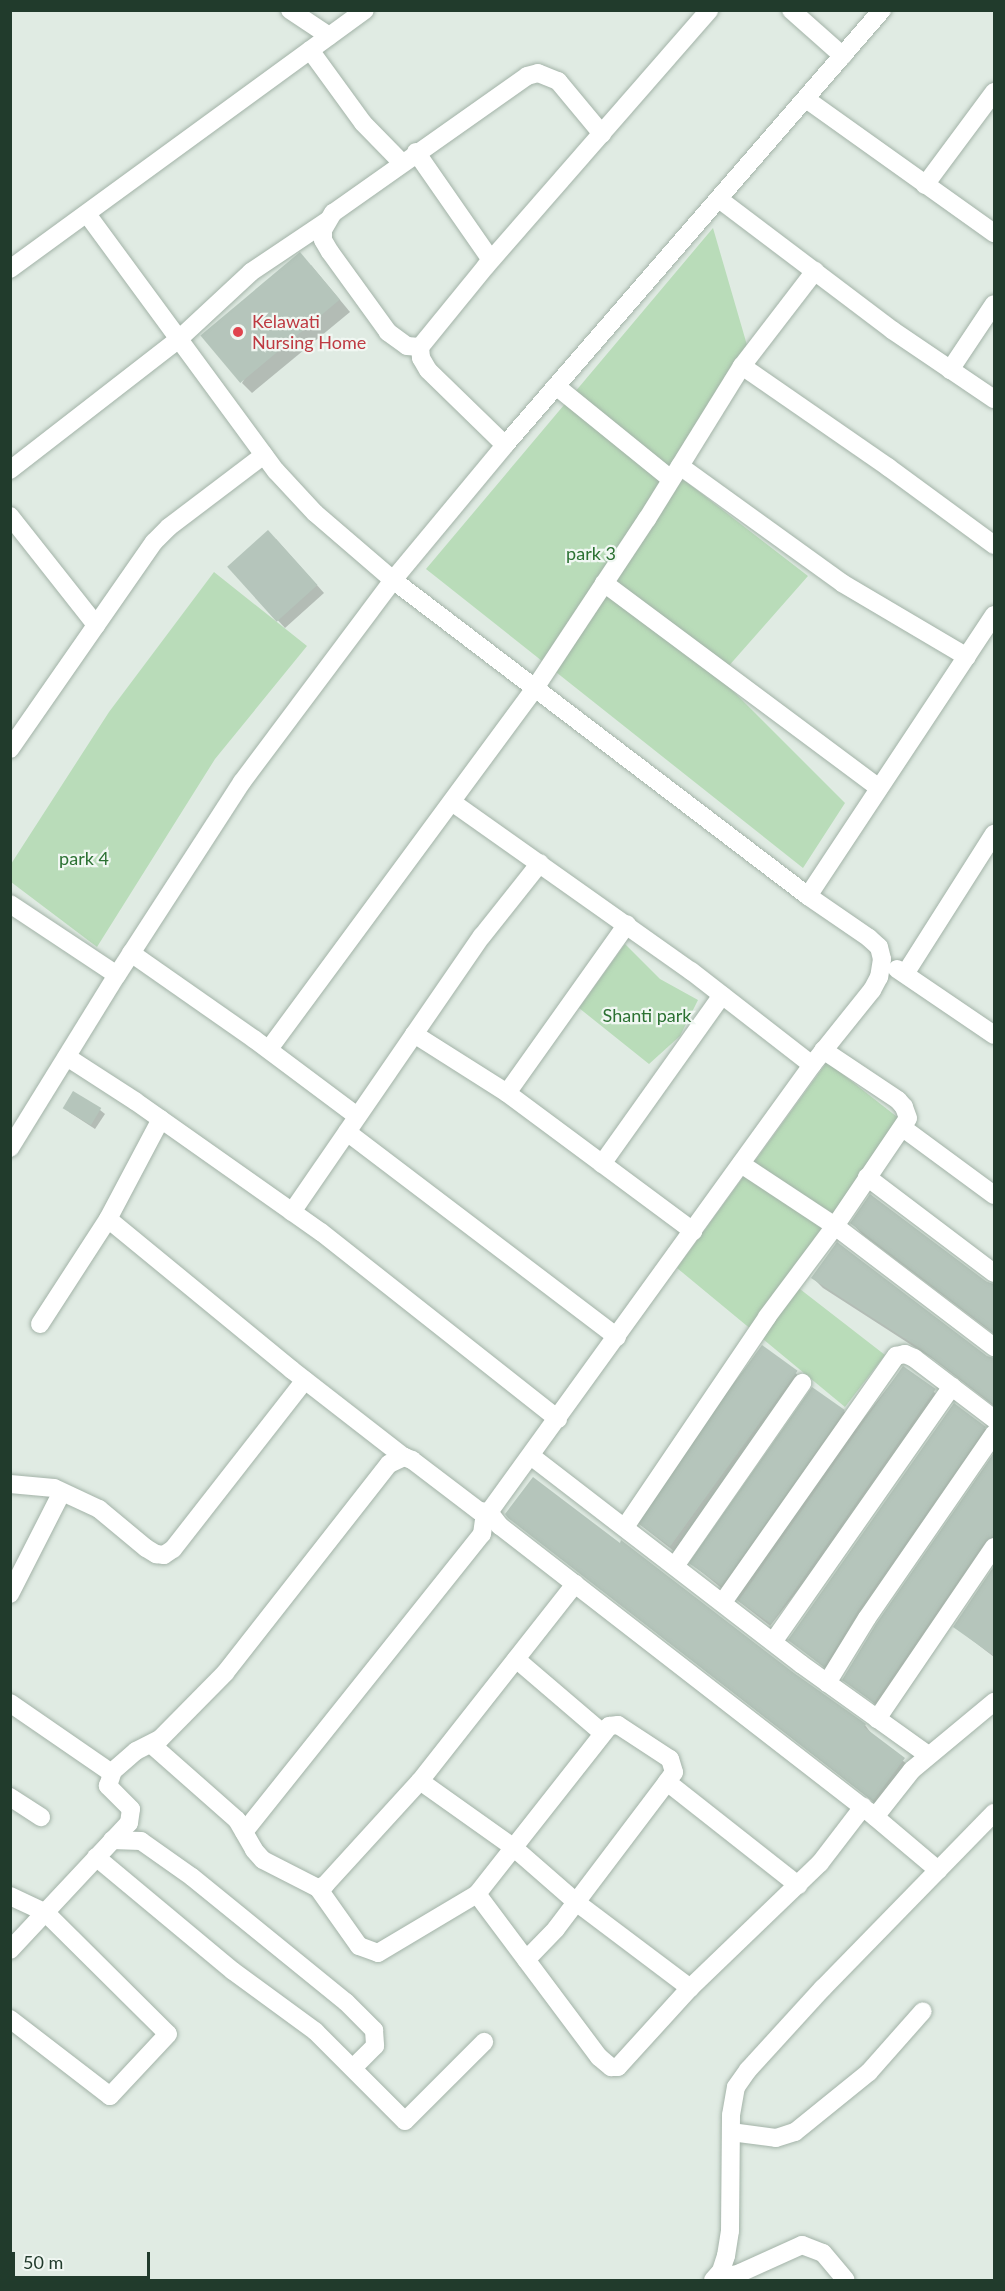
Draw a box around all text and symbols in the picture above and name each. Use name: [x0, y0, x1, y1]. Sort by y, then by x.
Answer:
place label: Kelawati Nursing Home: [252, 311, 366, 354]
marker: Kelawati Nursing Home: [229, 323, 247, 341]
park label: park 3: [566, 542, 616, 564]
park label: park 4: [59, 847, 109, 869]
park label: Shanti park: [603, 1004, 691, 1026]
scale bar: [15, 2240, 153, 2278]
text: 50 m: [23, 2251, 63, 2273]

